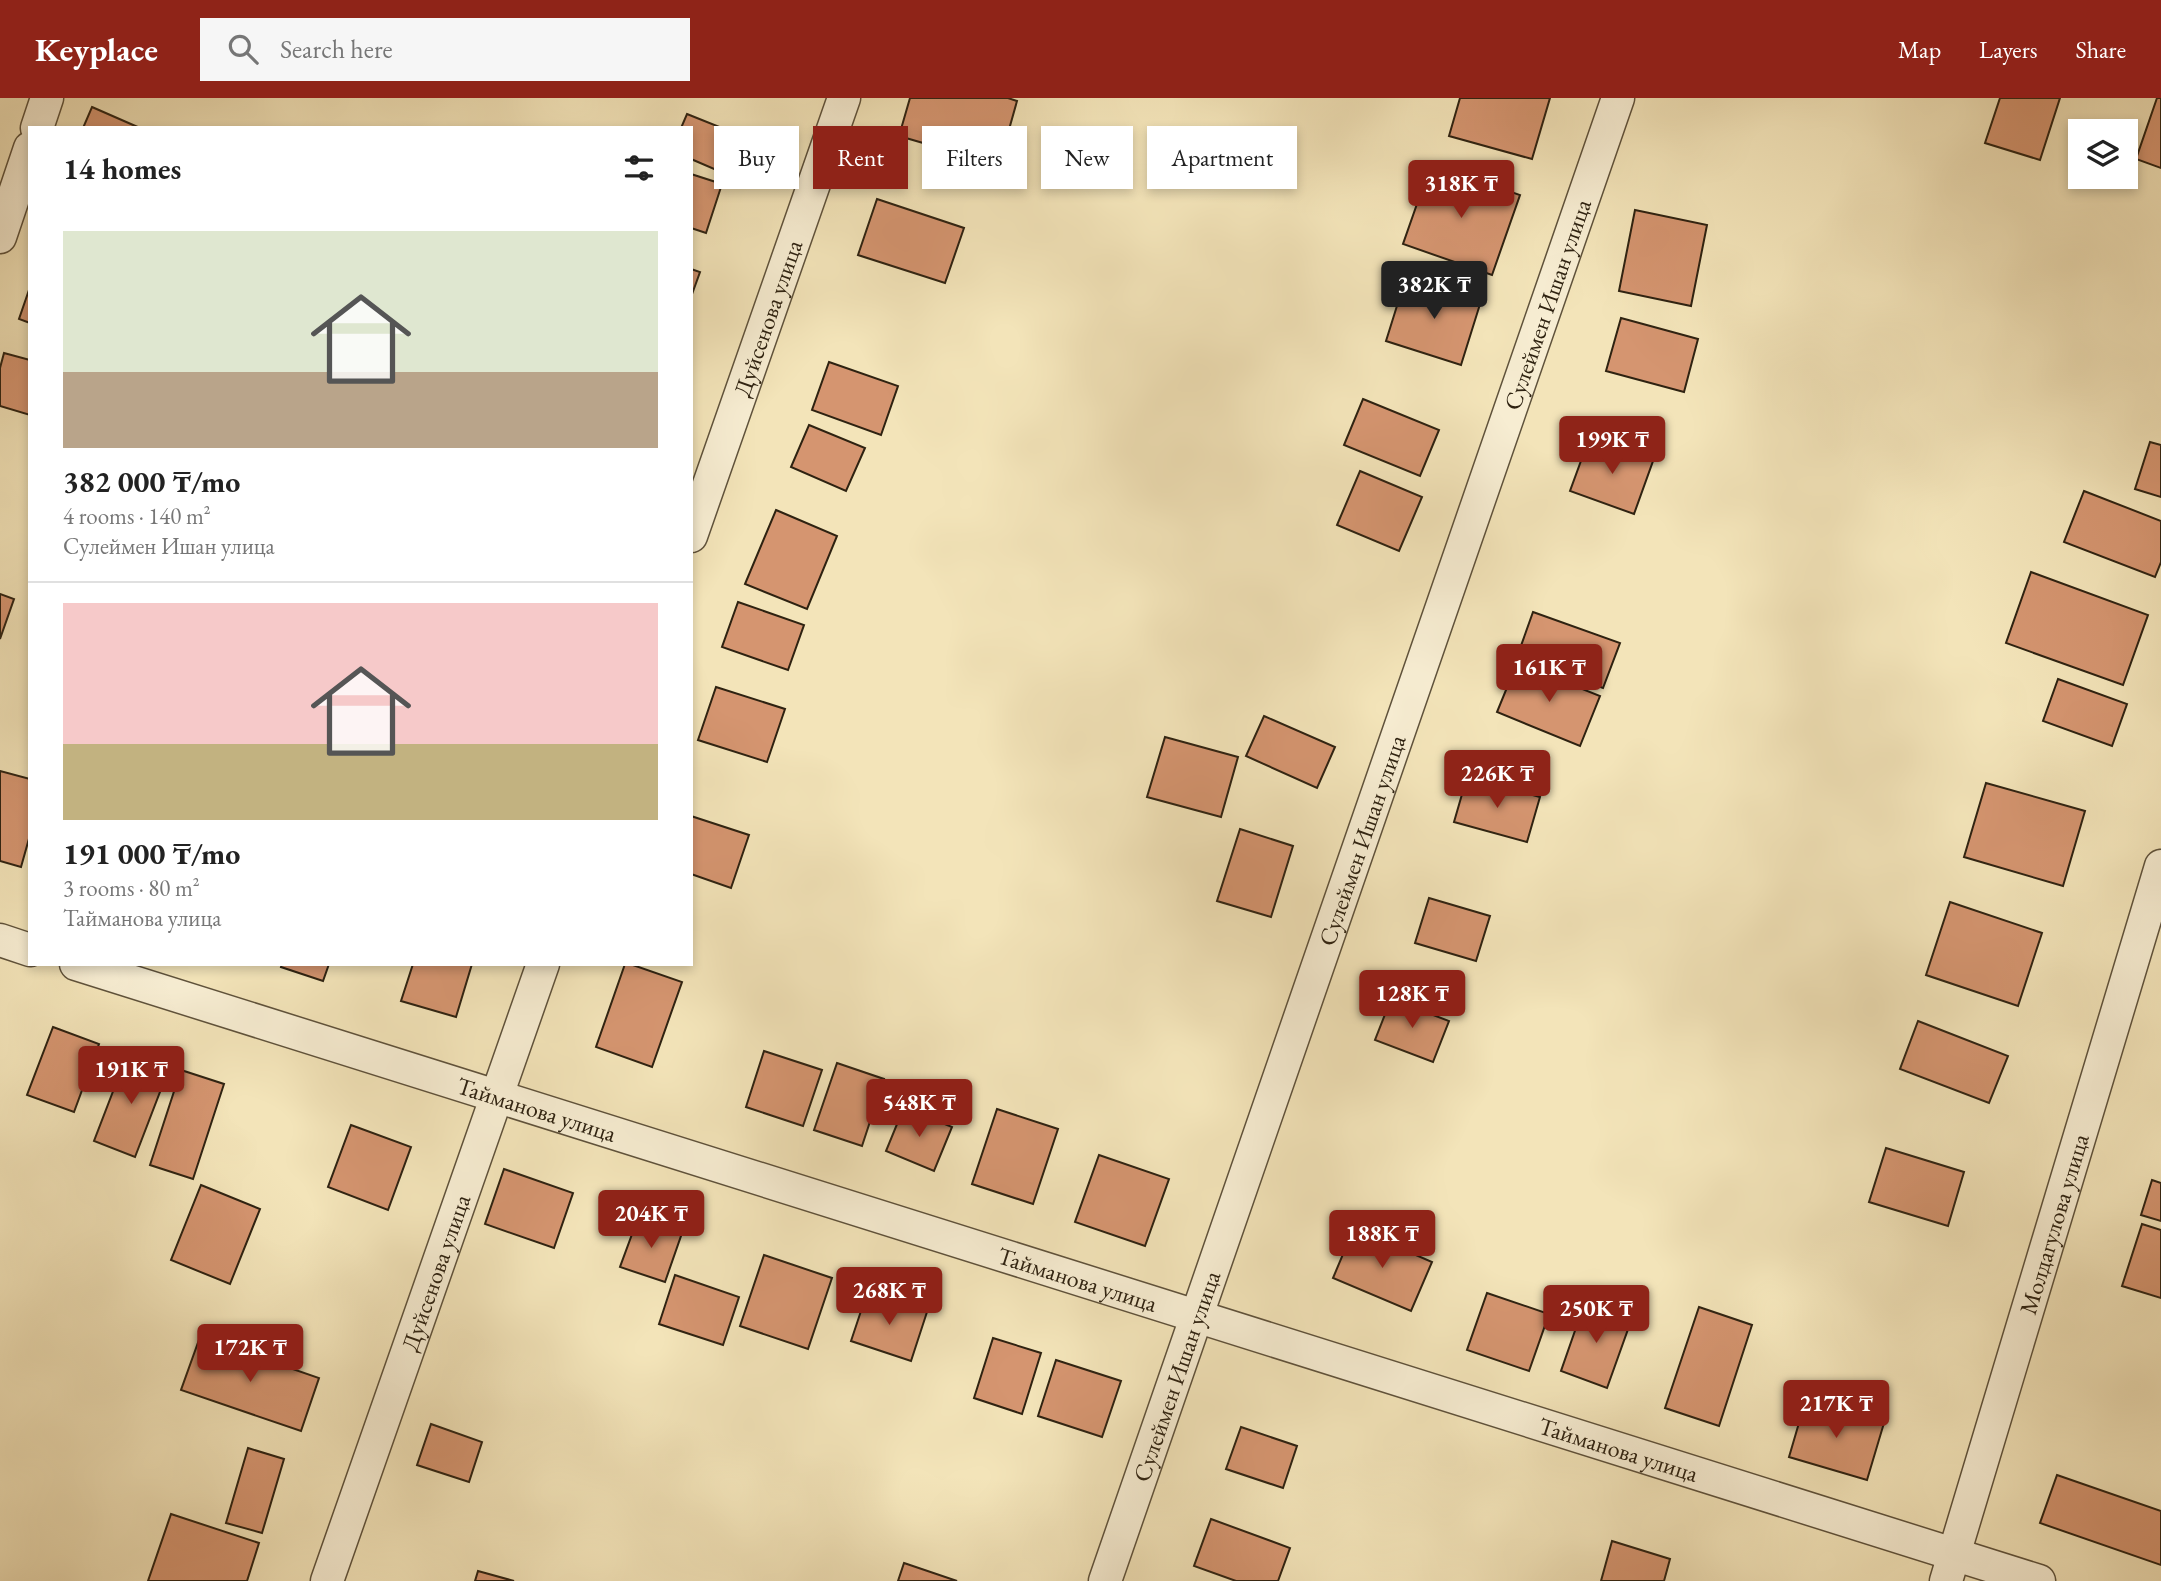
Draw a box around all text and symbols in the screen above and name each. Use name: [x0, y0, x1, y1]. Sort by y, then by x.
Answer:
search box: [200, 18, 690, 81]
text: Keyplace: [35, 28, 158, 71]
icon: search: [224, 30, 262, 68]
text: Search here: [280, 32, 393, 66]
text: Map: [1898, 34, 1941, 65]
text: Layers: [1979, 34, 2038, 65]
text: Share: [2076, 34, 2126, 65]
map controls: [2068, 119, 2138, 189]
button: layers: [2068, 119, 2138, 189]
chip: Buy: [714, 126, 799, 189]
chip: Rent: [813, 126, 908, 189]
chip: Filters: [922, 126, 1027, 189]
chip: New: [1041, 126, 1133, 189]
chip: Apartment: [1147, 126, 1297, 189]
text: 14 homes: [63, 149, 181, 188]
icon: filters: [620, 149, 658, 187]
pin: 318K ₸: [1404, 160, 1518, 220]
text: 318K ₸: [1424, 168, 1498, 198]
street label: Сулеймен Ишан улица: [1496, 194, 1598, 414]
street label: Дуйсенова улица: [726, 235, 809, 400]
pin: 382K ₸: [1377, 262, 1491, 321]
text: 382K ₸: [1397, 269, 1471, 299]
icon: home: [298, 276, 424, 402]
pin: 199K ₸: [1555, 416, 1669, 476]
text: 199K ₸: [1575, 424, 1649, 454]
text: 382 000 ₸/mo: [63, 462, 240, 501]
text: 4 rooms · 140 m²: [63, 501, 211, 531]
text: Сулеймен Ишан улица: [63, 531, 275, 561]
pin: 161K ₸: [1492, 644, 1606, 704]
icon: home: [298, 648, 424, 774]
text: 161K ₸: [1512, 652, 1586, 682]
street label: Сулеймен Ишан улица: [1311, 730, 1412, 950]
pin: 226K ₸: [1440, 750, 1554, 810]
text: 226K ₸: [1460, 758, 1534, 788]
text: 191 000 ₸/mo: [63, 834, 240, 873]
text: 3 rooms · 80 m²: [63, 873, 200, 903]
text: Тайманова улица: [63, 903, 221, 933]
pin: 128K ₸: [1355, 970, 1469, 1030]
text: 128K ₸: [1375, 978, 1449, 1008]
pin: 191K ₸: [74, 1046, 188, 1106]
text: 191K ₸: [94, 1054, 168, 1084]
street label: Тайманова улица: [453, 1069, 621, 1149]
pin: 548K ₸: [862, 1080, 976, 1139]
text: 548K ₸: [882, 1087, 956, 1117]
street label: Молдагулова улица: [2012, 1129, 2095, 1318]
street label: Дуйсенова улица: [393, 1190, 477, 1355]
pin: 204K ₸: [594, 1190, 708, 1250]
text: 204K ₸: [614, 1198, 688, 1228]
pin: 188K ₸: [1325, 1210, 1439, 1270]
text: 188K ₸: [1345, 1218, 1419, 1248]
street label: Тайманова улица: [994, 1239, 1162, 1319]
street label: Сулеймен Ишан улица: [1125, 1266, 1227, 1485]
pin: 268K ₸: [832, 1268, 946, 1327]
text: 268K ₸: [852, 1275, 926, 1305]
pin: 250K ₸: [1539, 1286, 1653, 1345]
text: 250K ₸: [1559, 1293, 1633, 1323]
pin: 172K ₸: [193, 1324, 307, 1384]
text: 172K ₸: [213, 1332, 287, 1362]
pin: 217K ₸: [1779, 1380, 1893, 1440]
text: 217K ₸: [1799, 1388, 1873, 1418]
street label: Тайманова улица: [1535, 1409, 1703, 1489]

